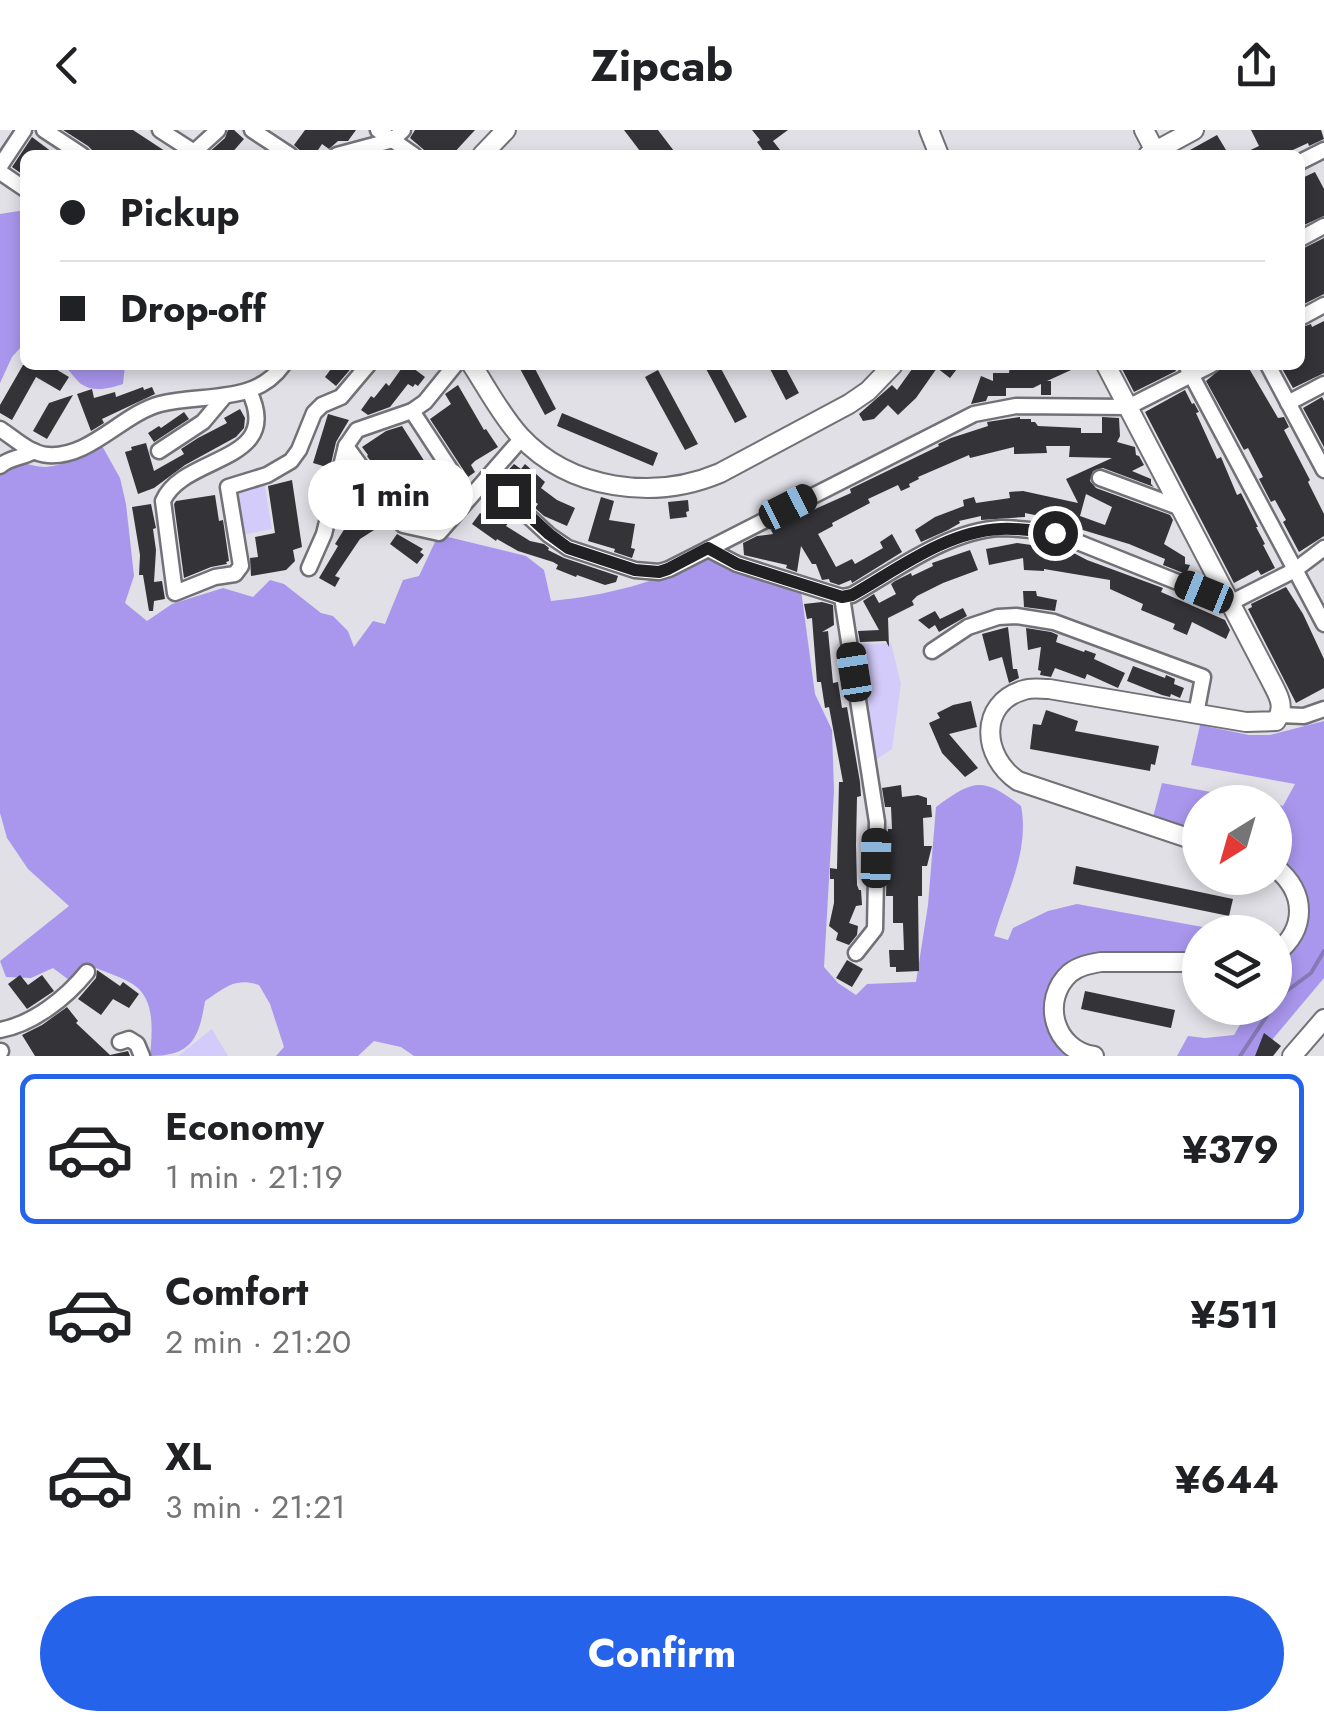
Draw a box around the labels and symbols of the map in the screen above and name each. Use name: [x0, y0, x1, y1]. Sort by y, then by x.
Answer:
callout: 1 min: [308, 461, 473, 531]
route end: [486, 474, 531, 519]
car: [754, 480, 822, 534]
route start: [1033, 511, 1078, 556]
car: [1171, 567, 1237, 617]
car: [834, 640, 874, 704]
north arrow: [1182, 785, 1292, 895]
car: [860, 828, 892, 888]

